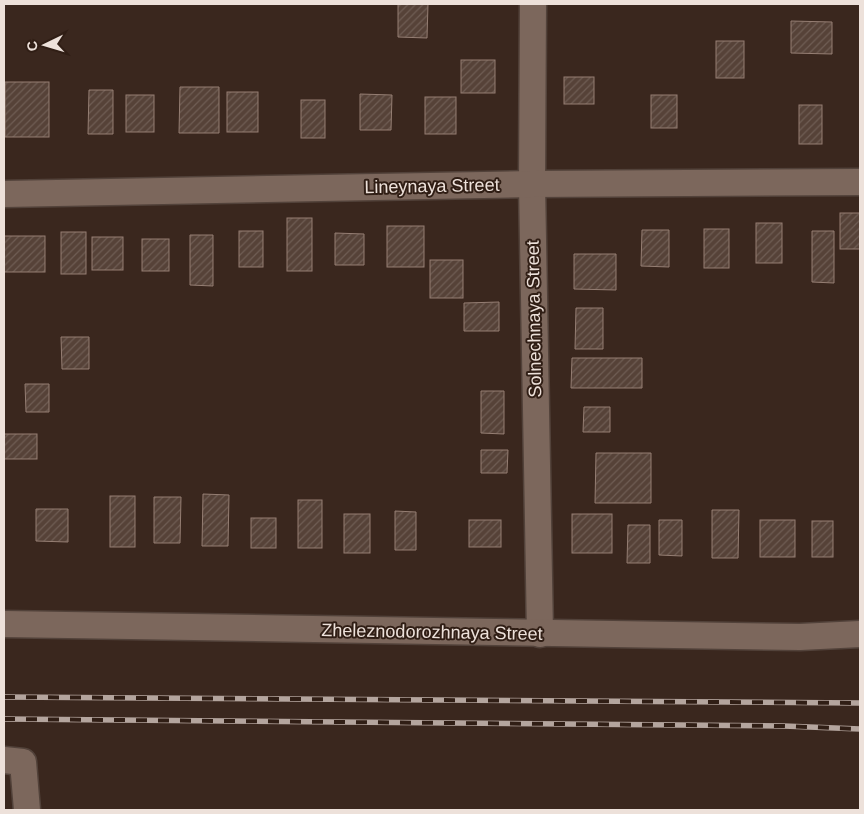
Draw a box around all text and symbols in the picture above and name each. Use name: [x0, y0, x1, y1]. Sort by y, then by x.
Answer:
north arrow: [20, 20, 70, 70]
text: С: [24, 40, 40, 52]
street label: Lineynaya Street: [364, 175, 500, 197]
street label: Solnechnaya Street: [523, 240, 545, 398]
street label: Zheleznodorozhnaya Street: [321, 620, 543, 644]

